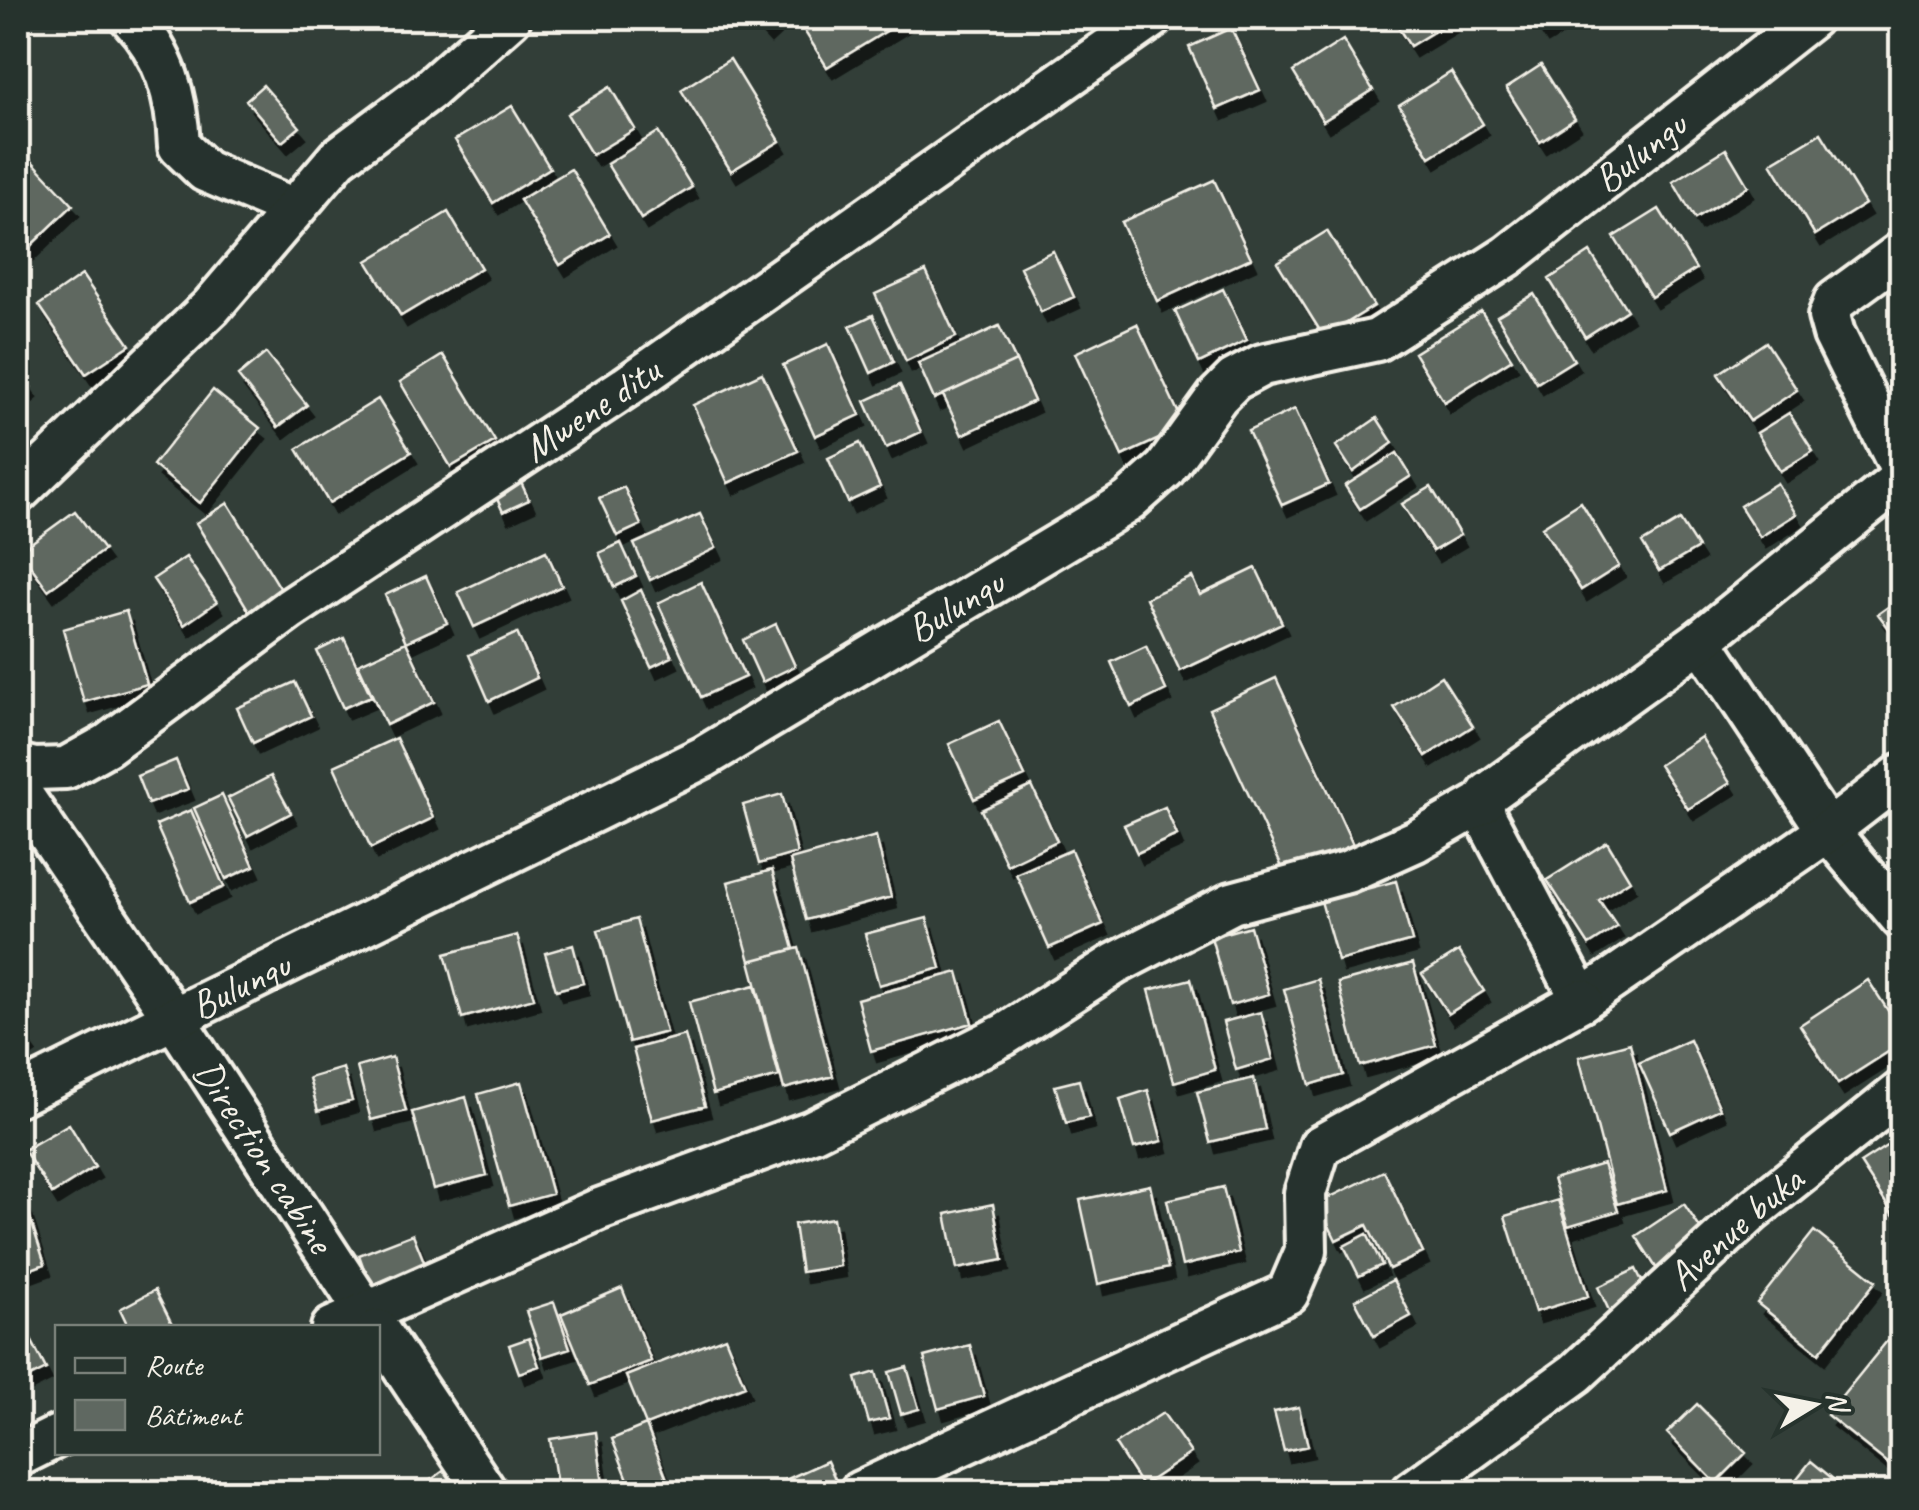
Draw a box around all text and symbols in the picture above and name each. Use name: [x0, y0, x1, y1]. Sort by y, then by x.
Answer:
street label: Bulungu: [1584, 99, 1698, 204]
street label: Mwene ditu: [513, 345, 672, 473]
street label: Bulungu: [898, 557, 1015, 654]
street label: Bulungu: [182, 939, 300, 1031]
street label: Direction cabine: [183, 1050, 347, 1265]
street label: Avenue buka: [1657, 1153, 1816, 1301]
legend: [55, 1325, 380, 1455]
text: Route: [145, 1346, 204, 1384]
north arrow: [1764, 1355, 1864, 1455]
text: N: [1819, 1389, 1858, 1417]
text: Bâtiment: [145, 1396, 244, 1434]

